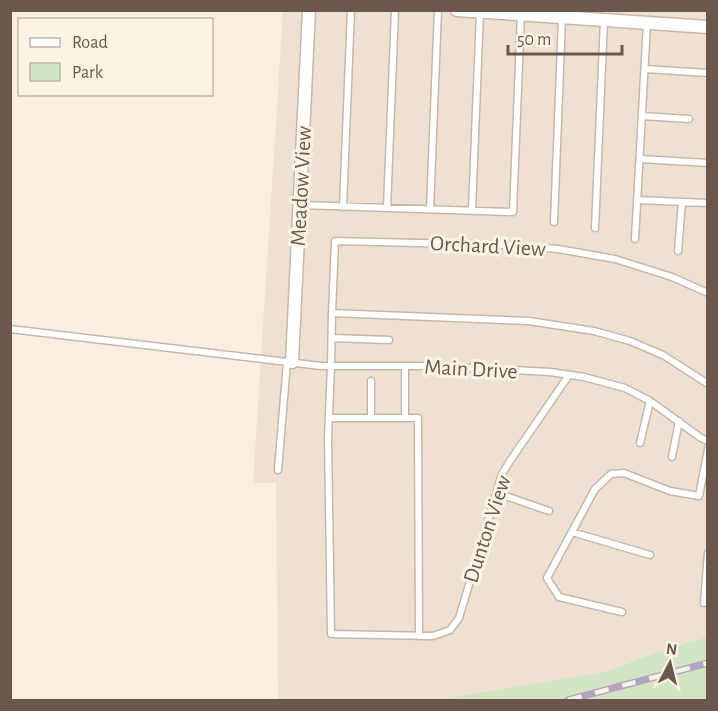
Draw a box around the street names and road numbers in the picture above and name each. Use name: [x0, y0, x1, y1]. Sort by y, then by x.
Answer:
street label: Meadow View: [287, 125, 315, 247]
street label: Orchard View: [430, 232, 547, 260]
street label: Main Drive: [424, 356, 518, 382]
street label: Dunton View: [459, 472, 515, 585]

